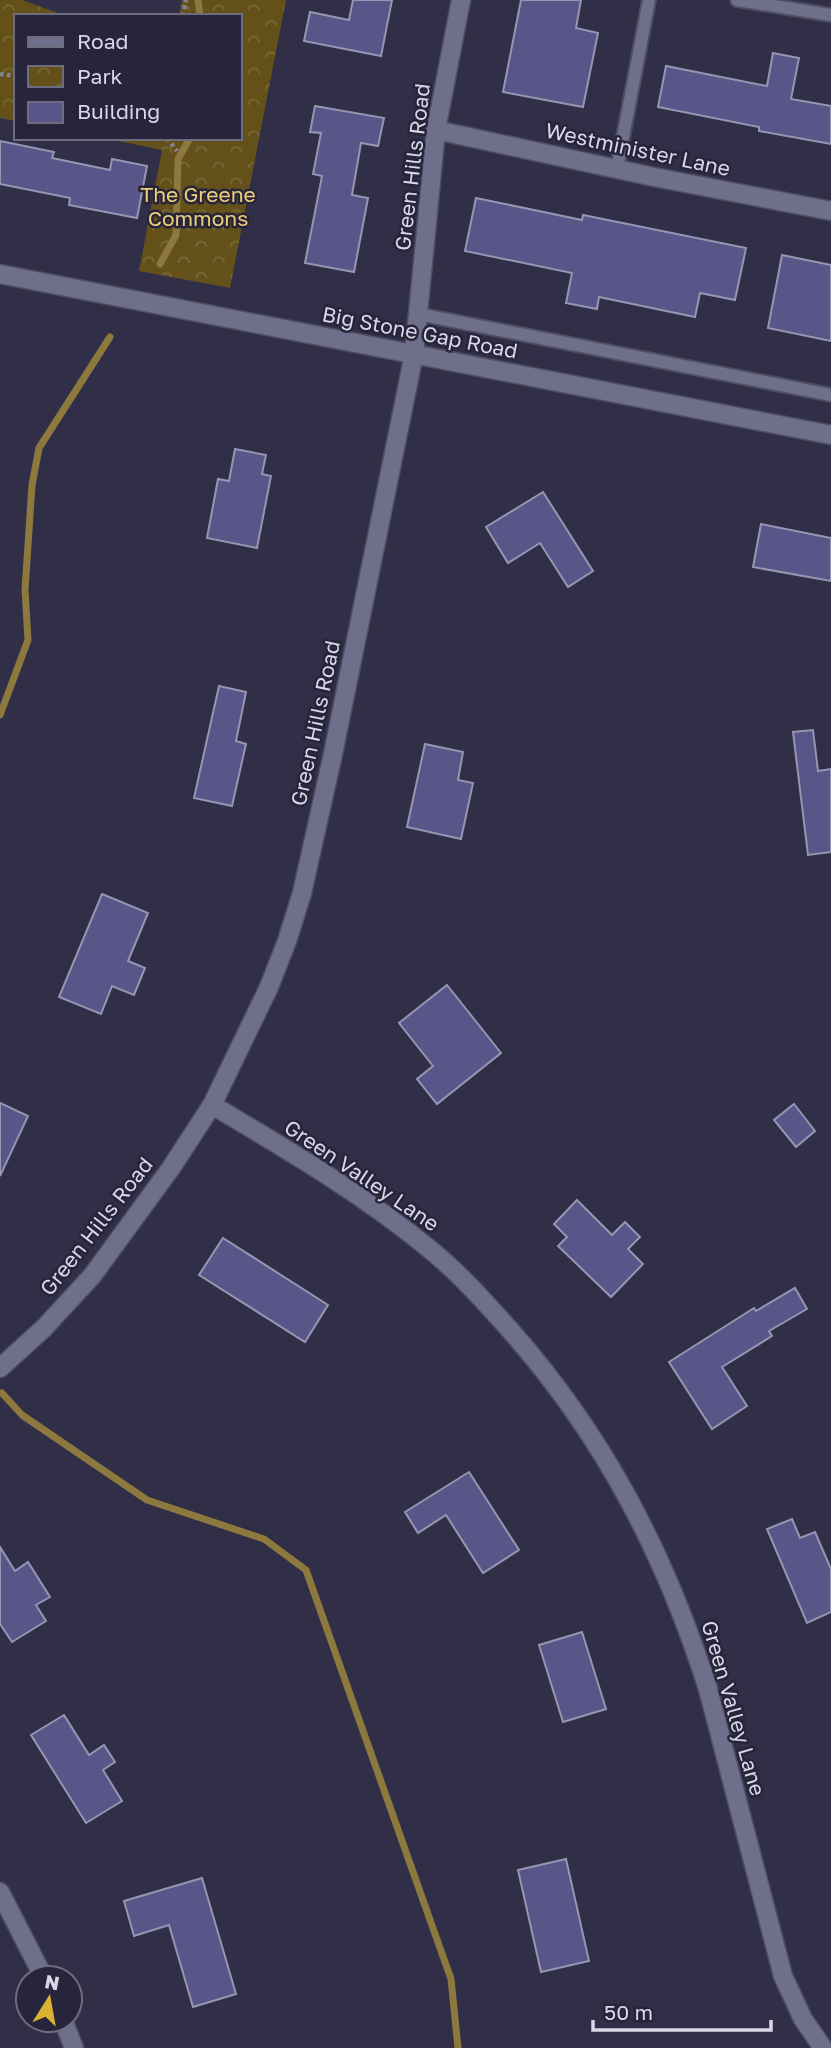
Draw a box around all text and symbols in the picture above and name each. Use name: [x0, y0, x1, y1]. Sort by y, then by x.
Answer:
legend: [14, 14, 242, 140]
text: Road: [77, 28, 128, 54]
text: Park: [77, 63, 123, 89]
street label: Green Hills Road: [389, 82, 435, 252]
text: Building: [77, 98, 160, 124]
street label: Westminister Lane: [543, 117, 733, 181]
park label: The Greene Commons: [140, 181, 256, 231]
street label: Big Stone Gap Road: [320, 300, 520, 364]
street label: Green Hills Road: [285, 638, 345, 808]
street label: Green Valley Lane: [280, 1114, 444, 1236]
street label: Green Hills Road: [34, 1152, 158, 1300]
street label: Green Valley Lane: [697, 1617, 771, 1799]
north arrow: [14, 1964, 84, 2034]
text: N: [43, 1969, 62, 1994]
scale bar: [593, 1988, 772, 2032]
text: 50 m: [604, 1999, 653, 2025]

